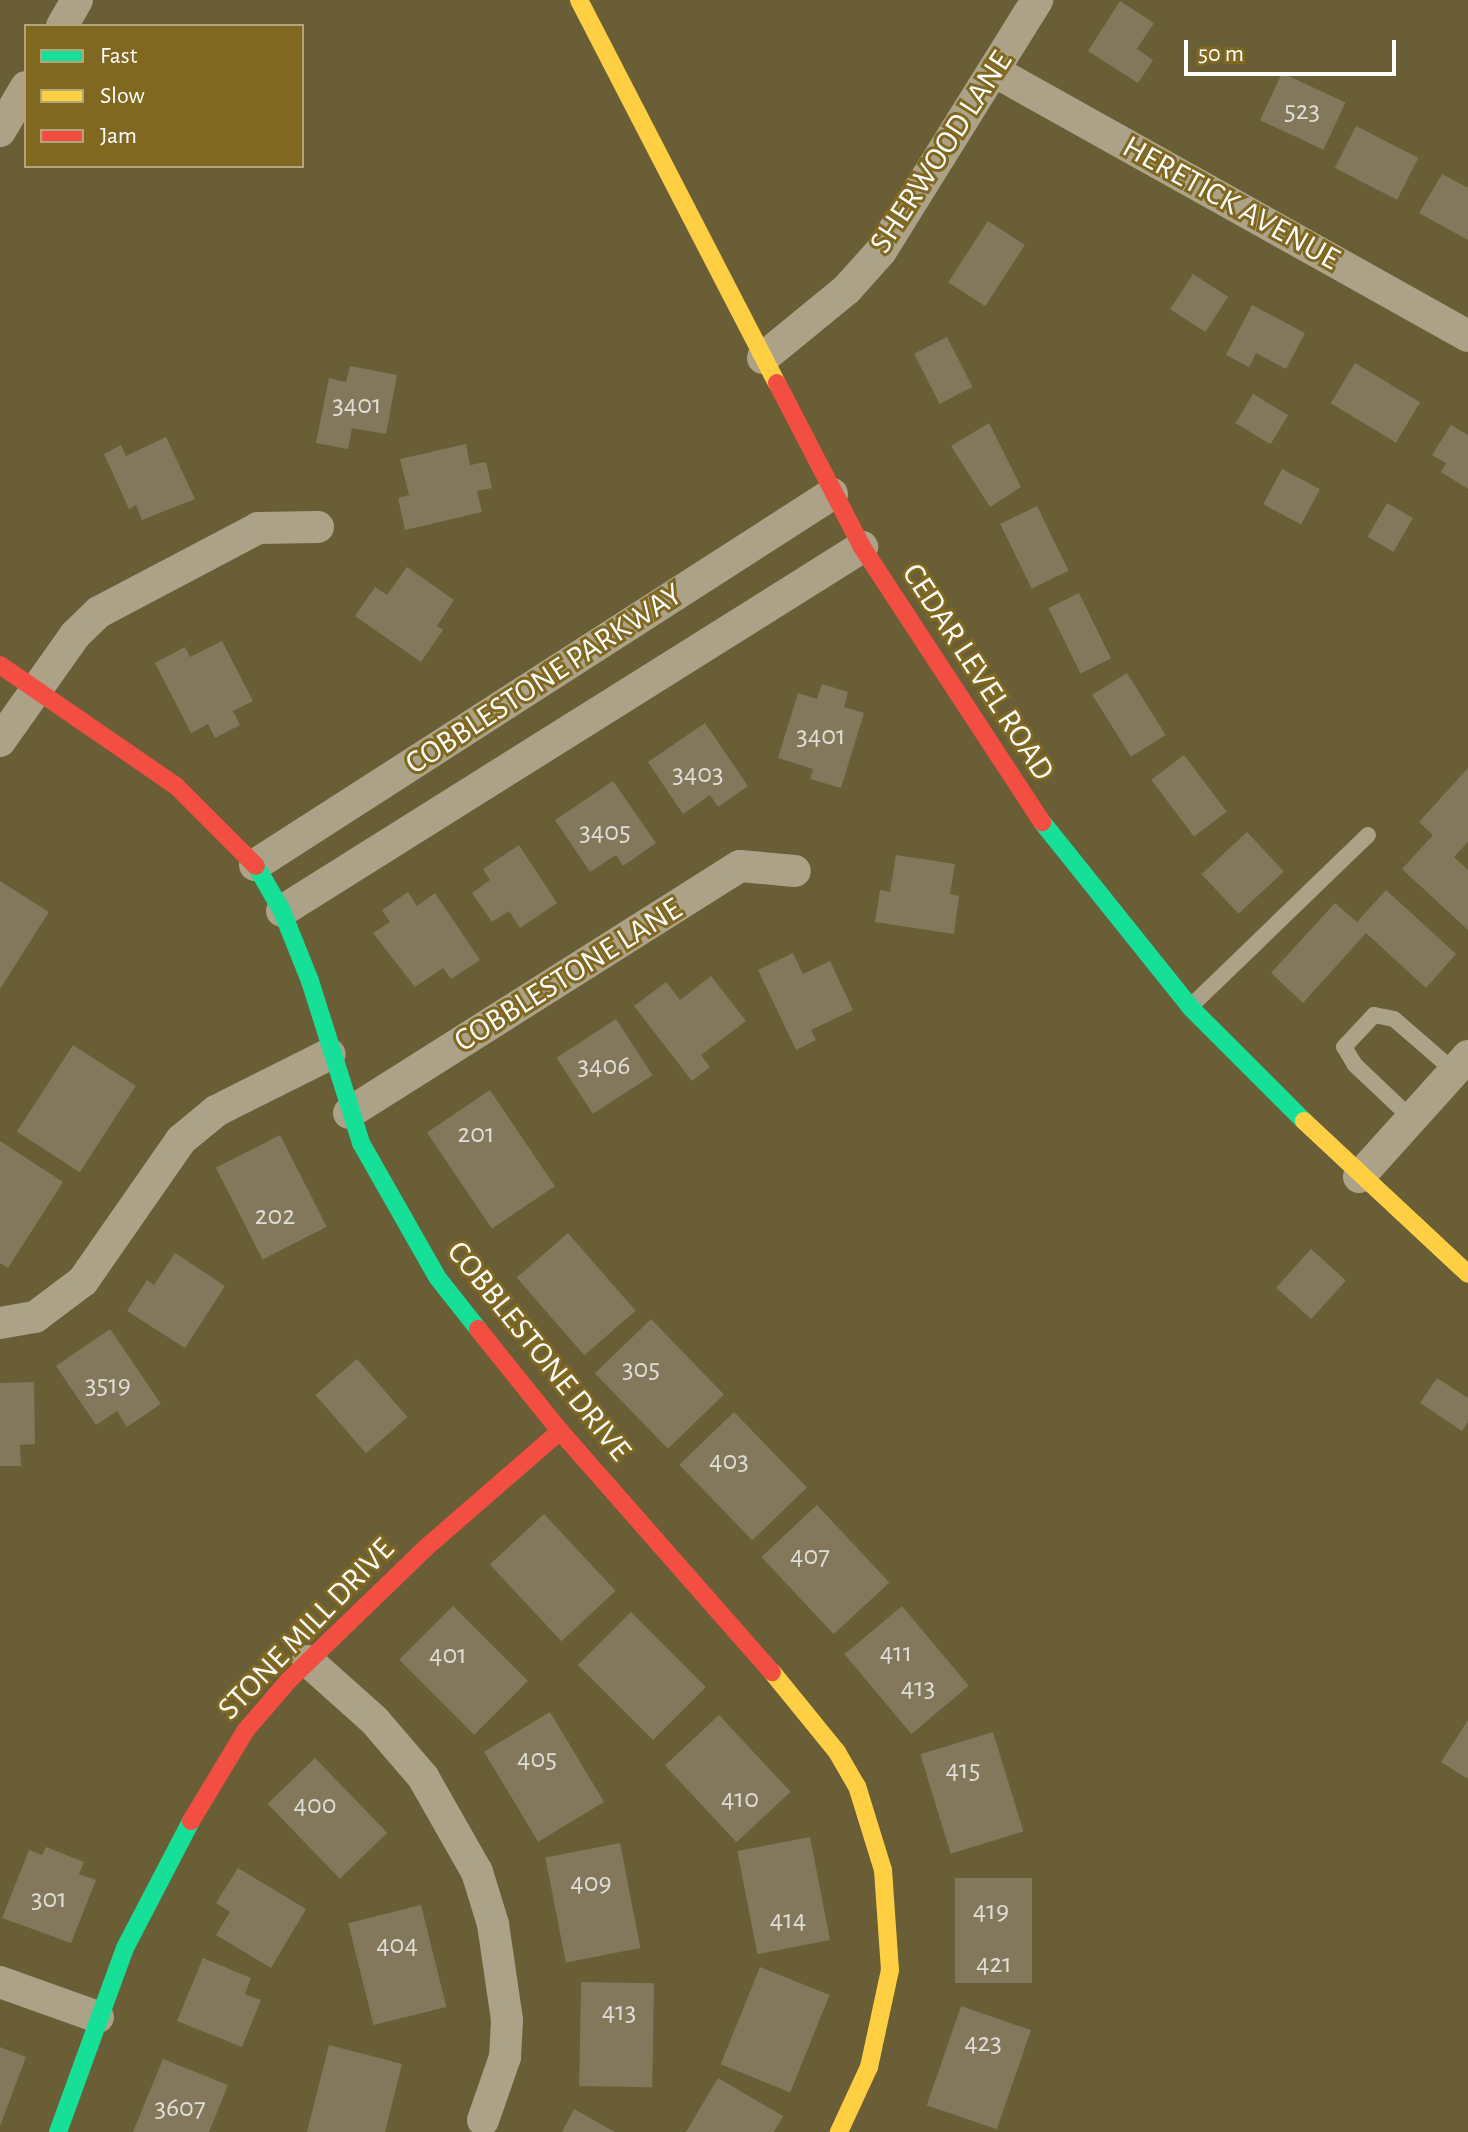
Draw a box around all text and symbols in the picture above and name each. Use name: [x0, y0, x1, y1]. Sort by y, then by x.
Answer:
legend: [24, 24, 304, 168]
scale bar: [1188, 24, 1400, 74]
text: 50 m: [1198, 42, 1244, 66]
text: Fast: [100, 44, 137, 68]
street label: SHERWOOD LANE: [861, 44, 1021, 260]
text: Slow: [100, 84, 145, 108]
house number: 523: [1284, 94, 1320, 128]
text: Jam: [100, 124, 137, 148]
street label: HERETICK AVENUE: [1116, 127, 1346, 279]
house number: 3401: [332, 388, 382, 422]
street label: CEDAR LEVEL ROAD: [894, 556, 1062, 788]
street label: COBBLESTONE PARKWAY: [398, 575, 690, 783]
house number: 3401: [796, 719, 846, 753]
house number: 3403: [672, 757, 724, 791]
house number: 3405: [579, 815, 631, 849]
street label: COBBLESTONE LANE: [447, 890, 689, 1060]
house number: 3406: [578, 1049, 630, 1083]
house number: 201: [457, 1117, 495, 1151]
house number: 202: [255, 1199, 295, 1233]
street label: COBBLESTONE DRIVE: [439, 1233, 639, 1469]
house number: 305: [622, 1352, 660, 1386]
house number: 3519: [85, 1368, 131, 1402]
house number: 403: [709, 1444, 749, 1478]
street label: STONE MILL DRIVE: [210, 1530, 402, 1728]
house number: 407: [790, 1539, 830, 1573]
house number: 411: [880, 1636, 912, 1670]
house number: 401: [429, 1638, 467, 1672]
house number: 413: [901, 1671, 935, 1705]
house number: 405: [517, 1742, 557, 1776]
house number: 415: [946, 1753, 980, 1787]
house number: 410: [721, 1782, 759, 1816]
house number: 400: [293, 1788, 337, 1822]
house number: 409: [570, 1866, 612, 1900]
house number: 301: [31, 1882, 67, 1916]
house number: 419: [973, 1894, 1009, 1928]
house number: 414: [770, 1903, 806, 1937]
house number: 404: [376, 1928, 418, 1962]
house number: 421: [976, 1947, 1012, 1981]
house number: 413: [602, 1995, 636, 2029]
house number: 423: [964, 2026, 1002, 2060]
house number: 3607: [154, 2091, 206, 2125]

